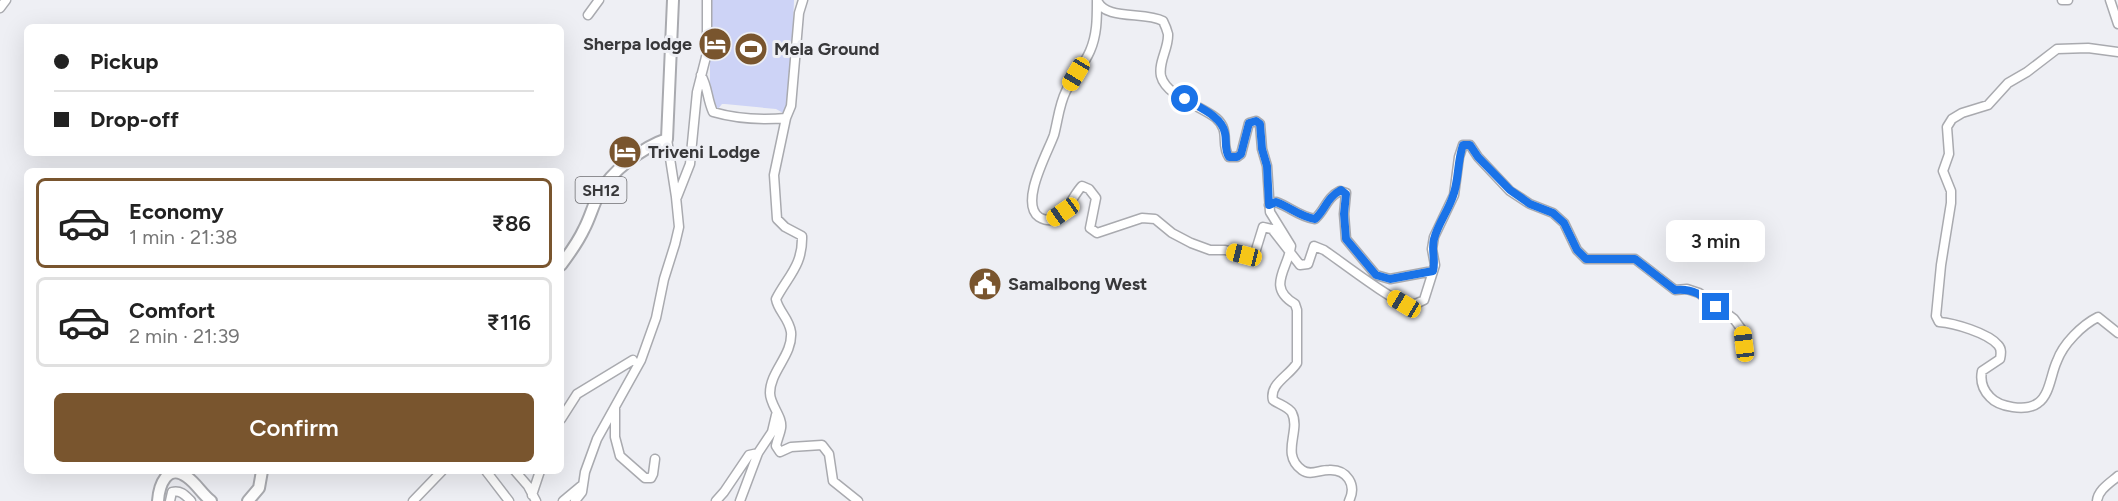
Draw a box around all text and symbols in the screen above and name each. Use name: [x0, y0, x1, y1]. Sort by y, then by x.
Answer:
hotel icon: Sherpa lodge: [697, 26, 733, 62]
sports icon: Mela Ground: [733, 31, 769, 67]
place label: Sherpa lodge: [583, 33, 692, 55]
place label: Mela Ground: [774, 38, 880, 60]
text: Pickup: [90, 48, 159, 75]
car: [1059, 54, 1093, 94]
route start: [1171, 85, 1198, 112]
text: Drop-off: [90, 106, 179, 133]
hotel icon: Triveni Lodge: [607, 134, 643, 170]
place label: Triveni Lodge: [648, 141, 760, 163]
road number: SH12: [576, 177, 626, 203]
car: [1043, 194, 1083, 230]
icon: car: [57, 196, 111, 250]
text: Economy: [129, 198, 224, 225]
text: ₹86: [491, 210, 531, 237]
callout: 3 min: [1666, 220, 1766, 262]
text: 1 min · 21:38: [129, 225, 238, 249]
text: 3 min: [1691, 229, 1740, 253]
car: [1224, 242, 1264, 268]
public building icon: Samalbong West: [967, 266, 1003, 302]
place label: Samalbong West: [1008, 273, 1147, 295]
car: [1384, 287, 1424, 321]
route end: [1702, 293, 1729, 320]
icon: car: [57, 295, 111, 349]
text: Comfort: [129, 297, 215, 324]
text: ₹116: [487, 309, 531, 336]
text: 2 min · 21:39: [129, 324, 240, 348]
car: [1733, 325, 1755, 363]
button: Confirm: [54, 393, 534, 462]

